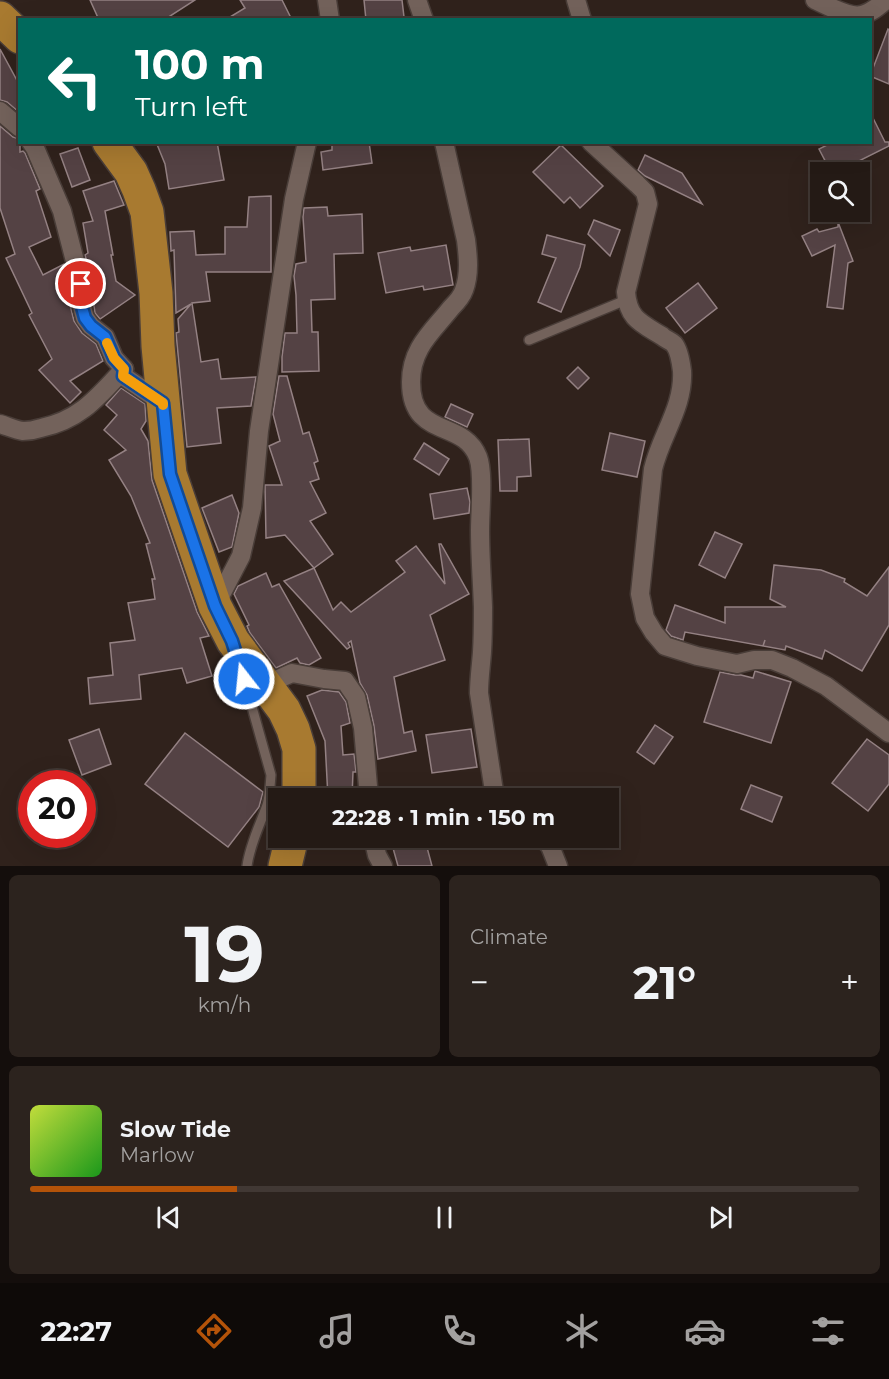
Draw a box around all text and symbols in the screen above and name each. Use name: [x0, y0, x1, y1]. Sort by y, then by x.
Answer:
text: 100 m: [135, 38, 264, 90]
icon: left: [36, 42, 114, 120]
text: Turn left: [135, 90, 248, 123]
map controls: [810, 162, 870, 222]
button: search: [810, 162, 870, 222]
pin: [55, 258, 106, 309]
icon: arrive: [64, 267, 97, 300]
position arrow: [212, 647, 276, 711]
speed limit sign: 20: [18, 770, 96, 848]
text: 22:28 · 1 min · 150 m: [332, 804, 555, 831]
text: 19: [184, 906, 265, 1002]
text: Climate: [470, 925, 548, 949]
text: 21°: [633, 955, 696, 1010]
text: −: [470, 962, 489, 1002]
text: +: [840, 962, 859, 1002]
text: km/h: [198, 993, 251, 1017]
text: Slow Tide: [120, 1116, 231, 1143]
text: Marlow: [120, 1143, 194, 1167]
icon: previous: [152, 1201, 185, 1234]
icon: pause: [428, 1201, 461, 1234]
icon: next: [704, 1201, 737, 1234]
icon: directions: [193, 1310, 235, 1352]
icon: music: [316, 1310, 358, 1352]
icon: phone: [438, 1310, 480, 1352]
icon: climate: [561, 1310, 603, 1352]
icon: car: [684, 1310, 726, 1352]
icon: filters: [807, 1310, 849, 1352]
text: 22:27: [40, 1315, 112, 1348]

